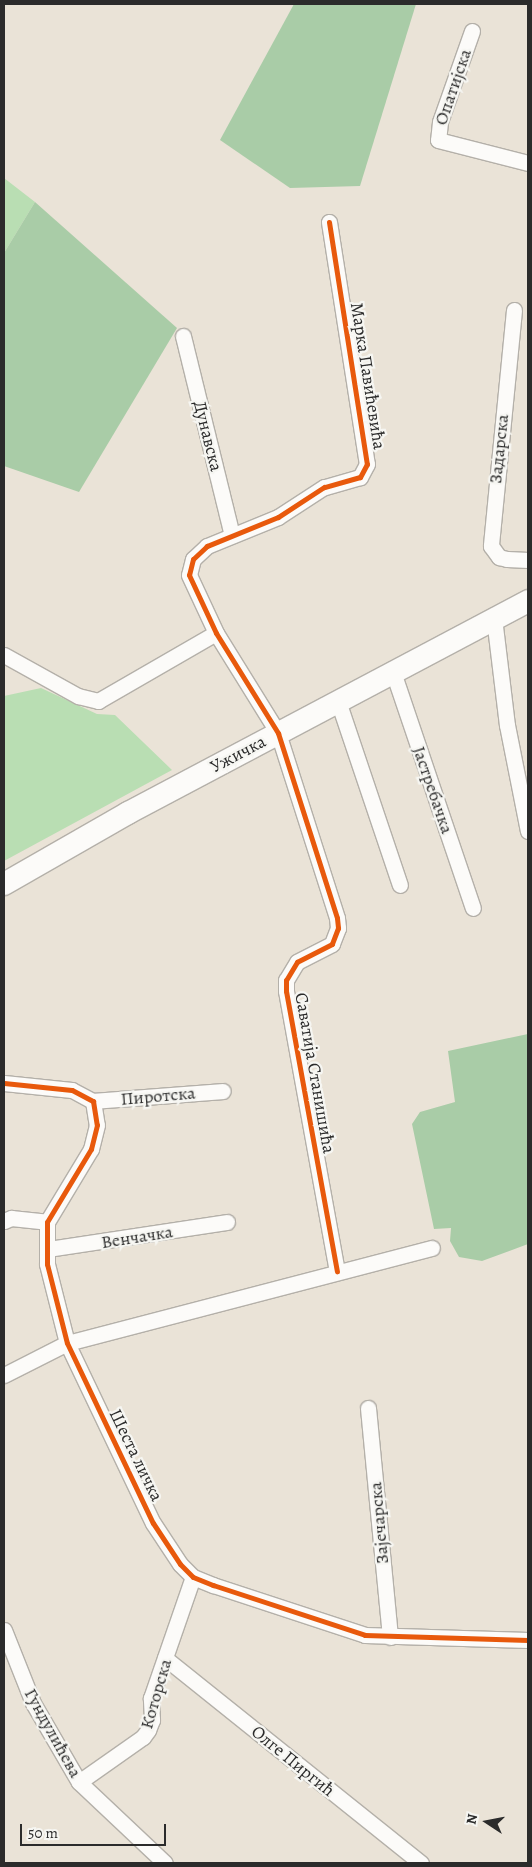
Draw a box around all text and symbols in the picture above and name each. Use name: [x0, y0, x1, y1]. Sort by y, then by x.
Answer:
street label: Опатијска: [430, 46, 476, 128]
street label: Марка Павићевића: [346, 301, 390, 451]
street label: Дунавска: [189, 398, 227, 474]
street label: Задарска: [485, 413, 513, 485]
street label: Ужичка: [207, 730, 269, 778]
street label: Јастребачка: [408, 744, 458, 836]
street label: Саватија Станишића: [290, 991, 340, 1155]
street label: Пиротска: [120, 1082, 196, 1110]
street label: Венчачка: [100, 1221, 174, 1253]
street label: Шеста личка: [104, 1405, 168, 1505]
street label: Зајечарска: [365, 1481, 393, 1565]
street label: Которска: [136, 1657, 176, 1731]
street label: Гундулићева: [20, 1685, 86, 1781]
street label: Олге Пиргић: [247, 1721, 339, 1801]
north arrow: [462, 1797, 512, 1847]
text: N: [461, 1812, 482, 1826]
scale bar: [22, 1814, 169, 1846]
text: 50 m: [28, 1823, 58, 1843]

